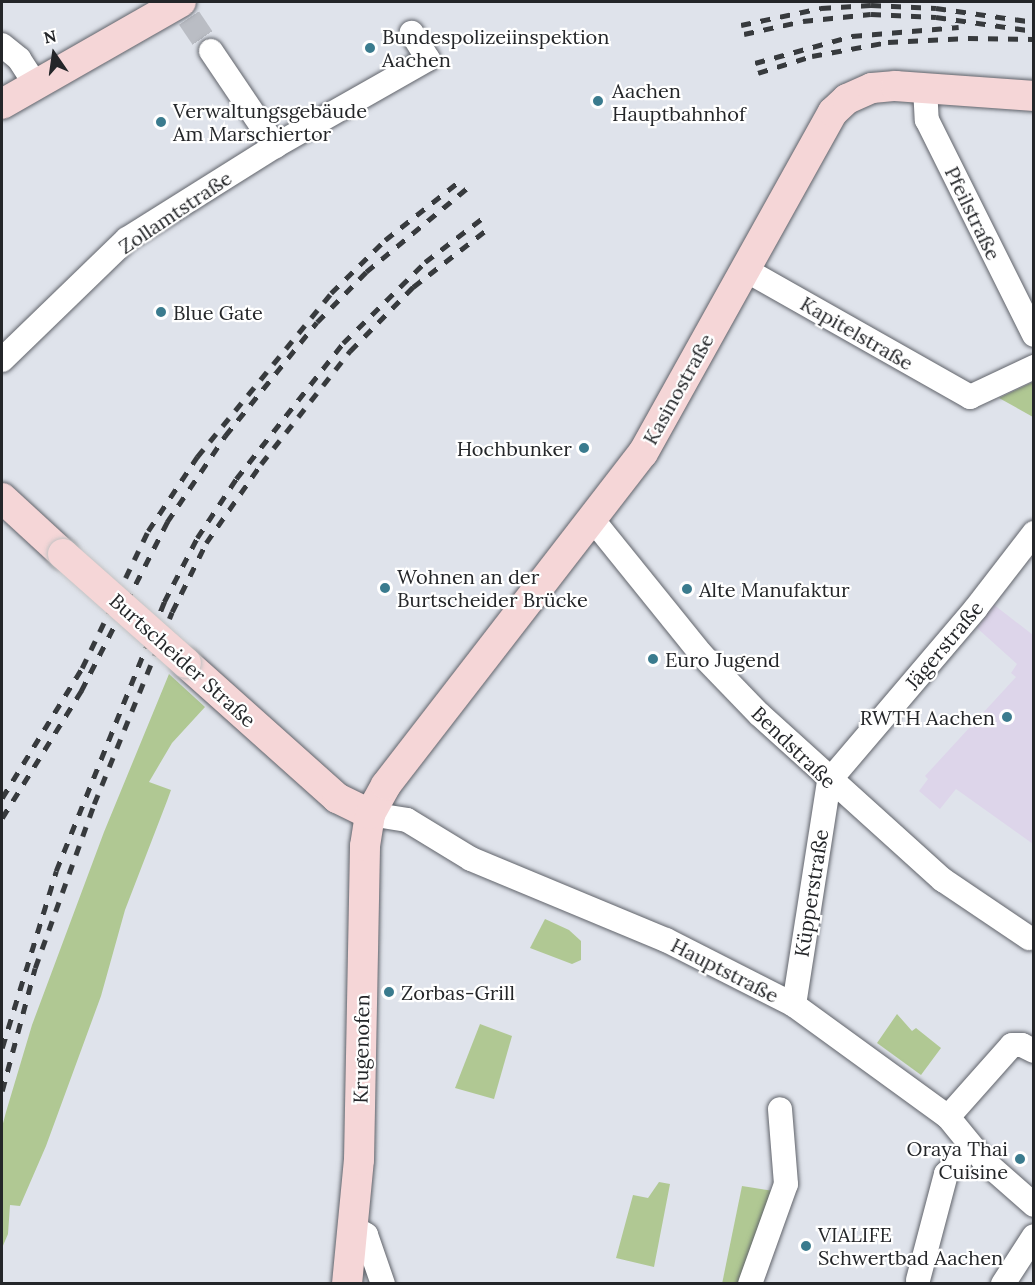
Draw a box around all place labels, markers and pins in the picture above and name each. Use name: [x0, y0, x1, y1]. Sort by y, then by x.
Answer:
place label: Bundespolizeiinspektion Aachen: [382, 24, 609, 71]
marker: Bundespolizeiinspektion Aachen: [363, 41, 377, 55]
place label: Aachen Hauptbahnhof: [612, 78, 746, 125]
marker: Aachen Hauptbahnhof: [589, 92, 607, 110]
place label: Verwaltungsgebäude Am Marschiertor: [173, 98, 367, 145]
marker: Verwaltungsgebäude Am Marschiertor: [154, 115, 168, 129]
place label: Blue Gate: [173, 300, 263, 324]
marker: Blue Gate: [154, 305, 168, 319]
place label: Hochbunker: [457, 436, 572, 460]
marker: Hochbunker: [577, 441, 591, 455]
place label: Wohnen an der Burtscheider Brücke: [397, 564, 588, 611]
place label: Alte Manufaktur: [699, 577, 850, 601]
marker: Wohnen an der Burtscheider Brücke: [378, 581, 392, 595]
marker: Alte Manufaktur: [680, 582, 694, 596]
place label: Euro Jugend: [665, 647, 780, 671]
marker: Euro Jugend: [646, 652, 660, 666]
place label: RWTH Aachen: [860, 705, 995, 729]
marker: RWTH Aachen: [1000, 710, 1014, 724]
place label: Zorbas-Grill: [401, 980, 515, 1004]
marker: Zorbas-Grill: [382, 985, 396, 999]
place label: Oraya Thai Cuisine: [907, 1136, 1008, 1183]
marker: Oraya Thai Cuisine: [1013, 1152, 1027, 1166]
place label: VIALIFE Schwertbad Aachen: [818, 1222, 1003, 1269]
marker: VIALIFE Schwertbad Aachen: [799, 1239, 813, 1253]

